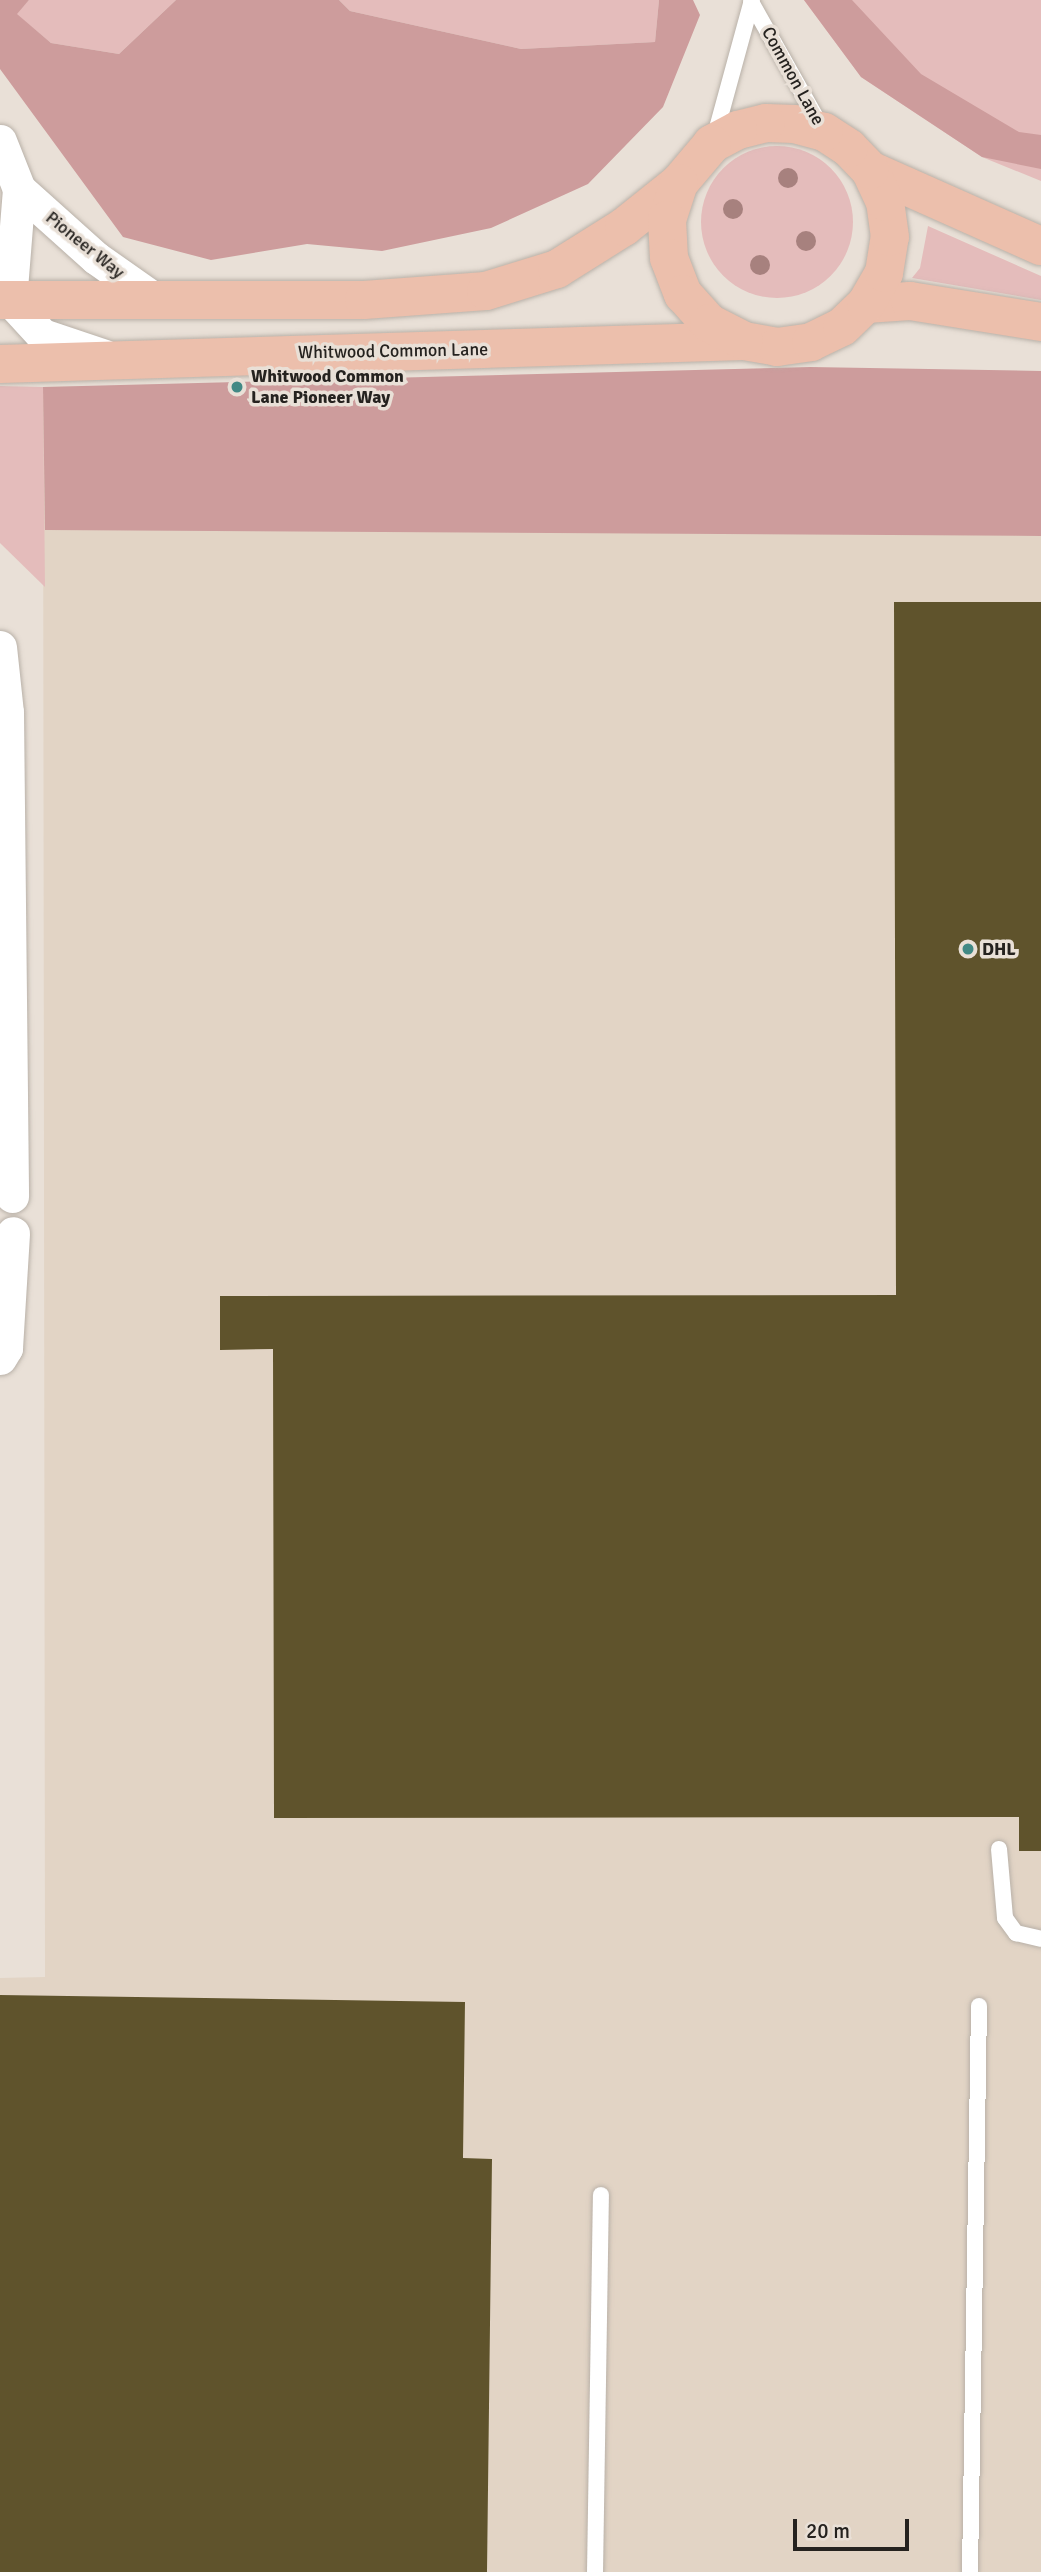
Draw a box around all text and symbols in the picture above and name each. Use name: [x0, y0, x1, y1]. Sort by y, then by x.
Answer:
street label: Common Lane: [757, 23, 829, 129]
street label: Pioneer Way: [41, 207, 129, 283]
street label: Whitwood Common Lane: [298, 339, 488, 363]
place label: Whitwood Common Lane Pioneer Way: [251, 366, 404, 408]
marker: Whitwood Common Lane Pioneer Way: [229, 379, 245, 395]
place label: DHL: [982, 938, 1016, 960]
marker: DHL: [960, 941, 976, 957]
scale bar: [796, 2506, 912, 2550]
text: 20 m: [806, 2518, 850, 2544]

